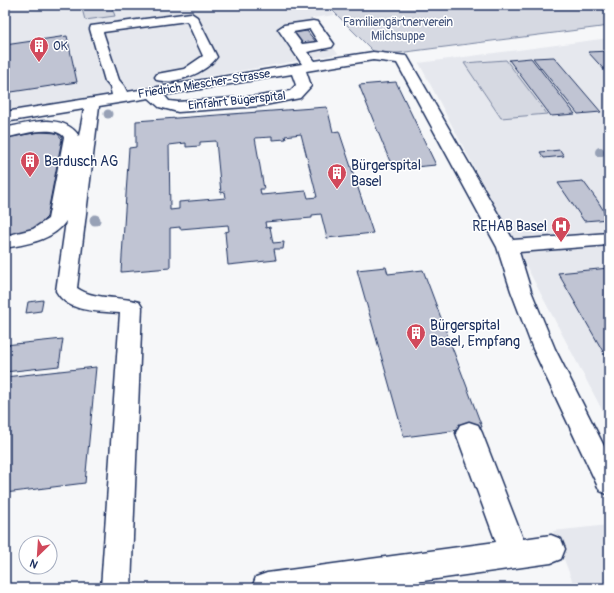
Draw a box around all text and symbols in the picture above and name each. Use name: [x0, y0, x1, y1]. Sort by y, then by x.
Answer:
park label: Familiengärtnerverein Milchsuppe: [343, 15, 453, 44]
building icon: OK: [28, 35, 50, 63]
place label: OK: [53, 39, 68, 54]
street label: Friedrich Miescher-Strasse: [137, 66, 271, 102]
street label: Einfahrt Bügerspital: [187, 88, 287, 114]
building icon: Bardusch AG: [19, 150, 41, 178]
place label: Bardusch AG: [44, 153, 118, 170]
place label: Bürgerspital Basel: [351, 157, 421, 190]
building icon: Bürgerspital Basel: [326, 162, 348, 190]
hospital icon: REHAB Basel: [550, 215, 572, 243]
place label: REHAB Basel: [472, 218, 547, 235]
place label: Bürgerspital Basel, Empfang: [430, 317, 520, 350]
building icon: Bürgerspital Basel, Empfang: [405, 322, 427, 350]
north arrow: [18, 535, 58, 575]
text: N: [27, 556, 40, 571]

